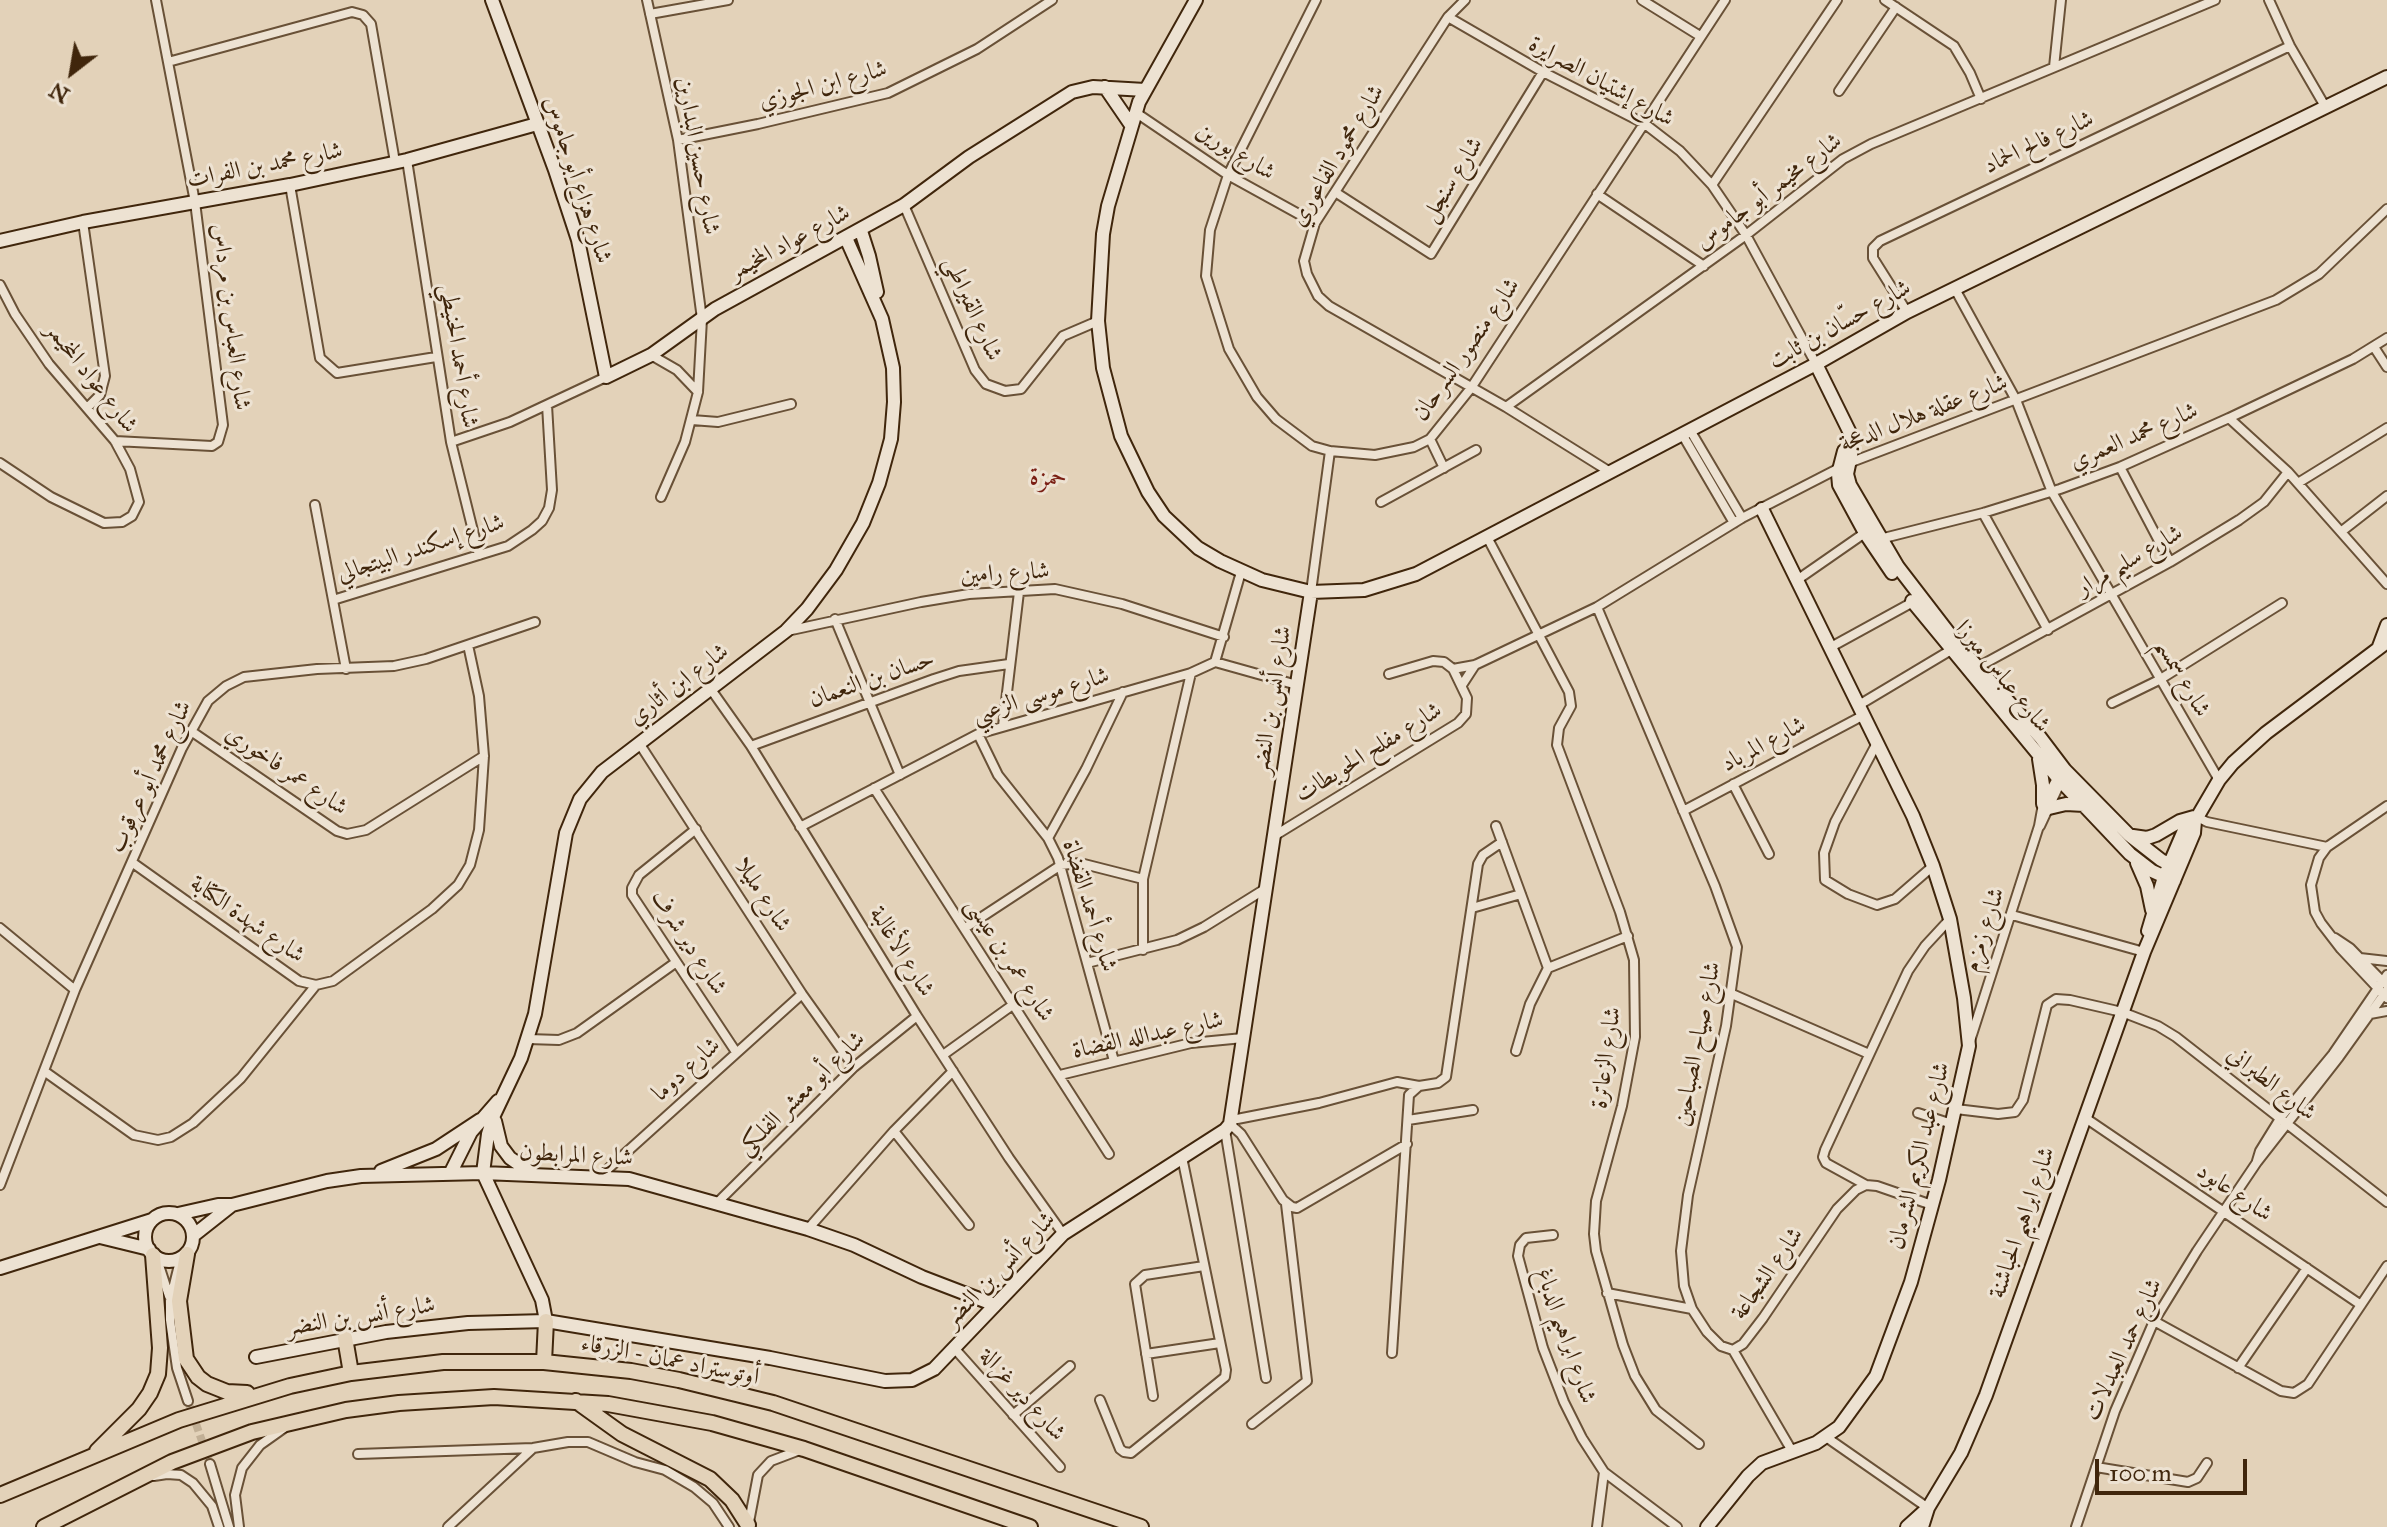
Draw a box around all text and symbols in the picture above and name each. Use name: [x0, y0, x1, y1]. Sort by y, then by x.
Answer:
street label: شارع إشتيان الصرايرة: [1523, 30, 1679, 134]
north arrow: [32, 32, 112, 112]
street label: شارع ابن الجوزي: [756, 55, 890, 117]
street label: شارع حسين البدارين: [669, 75, 725, 237]
text: N: [44, 77, 74, 109]
street label: شارع محمود الفاعوري: [1284, 80, 1392, 232]
street label: شارع هزاع أبو جاموس: [536, 93, 618, 267]
street label: شارع فالح الحماد: [1979, 105, 2099, 181]
street label: شارع بورين: [1190, 116, 1280, 188]
street label: شارع مخيمر أبو جاموس: [1690, 127, 1848, 257]
street label: شارع سنجل: [1416, 132, 1490, 228]
street label: شارع محمد بن الفرات: [185, 137, 345, 195]
street label: شارع عواد المخيمر: [724, 199, 856, 287]
street label: شارع العباس بن مرداس: [204, 222, 256, 412]
street label: شارع القيراطي: [936, 252, 1008, 366]
street label: شارع منصور السرحان: [1407, 273, 1527, 427]
street label: شارع حسّان بن ثابت: [1764, 274, 1916, 376]
street label: شارع أحمد الحنيطي: [432, 282, 484, 430]
street label: شارع عواد المخيمر: [39, 317, 143, 439]
street label: شارع عقلة هلال الدعجة: [1836, 369, 2012, 459]
street label: شارع محمد العمري: [2065, 397, 2203, 477]
district label: حمزة: [1029, 463, 1067, 495]
street label: شارع إسكندر البيتجالي: [334, 508, 508, 590]
street label: شارع سليم مرار: [2072, 519, 2188, 603]
street label: شارع رامين: [960, 557, 1050, 591]
street label: شارع عباس ميرزا: [1948, 615, 2056, 739]
street label: شارع أنس بن النضر: [1247, 624, 1299, 776]
street label: شارع سمسم: [2148, 633, 2216, 723]
street label: شارع ابن أثاري: [623, 638, 735, 732]
street label: حسان بن النعمان: [805, 645, 939, 715]
street label: شارع موسى الزعبي: [969, 662, 1113, 730]
street label: شارع محمد أبو عرقوب: [103, 696, 199, 858]
street label: شارع مفلح الحويطات: [1290, 696, 1448, 810]
street label: شارع المرباد: [1717, 711, 1811, 779]
street label: شارع عمر فاخوري: [219, 719, 353, 823]
street label: شارع أحمد القضاة: [1055, 836, 1123, 976]
street label: شارع مليلا: [727, 852, 797, 938]
street label: شارع شهدة الكتابة: [184, 870, 310, 970]
street label: شارع زمزم: [1958, 884, 2012, 976]
street label: شارع دير شرف: [643, 885, 733, 1001]
street label: شارع عمر بن عيسى: [958, 893, 1060, 1027]
street label: شارع الأغالبة: [862, 901, 940, 1003]
street label: شارع صياح الصباحين: [1668, 959, 1728, 1129]
street label: شارع الزعاترة: [1586, 1005, 1628, 1111]
street label: شارع عبدالله القضاة: [1070, 1006, 1226, 1066]
street label: شارع أبو معشر الفلكي: [732, 1026, 872, 1162]
street label: شارع دوما: [647, 1032, 727, 1108]
street label: شارع الطبراني: [2221, 1040, 2321, 1128]
street label: شارع عبد الكريم الشرمان: [1883, 1059, 1957, 1253]
street label: شارع المرابطون: [518, 1139, 634, 1173]
street label: شارع ابراهيم الحباشنة: [1984, 1143, 2062, 1303]
street label: شارع عابود: [2191, 1157, 2277, 1229]
street label: شارع أنس بن النضر: [938, 1206, 1062, 1334]
street label: شارع الشجاعة: [1726, 1222, 1810, 1326]
street label: شارع ابراهيم الدباغ: [1528, 1264, 1602, 1408]
street label: شارع حمد العبدلات: [2078, 1274, 2170, 1426]
street label: شارع أنس بن النضر: [285, 1291, 437, 1343]
street label: أوتوستراد عمان - الزرقاء: [578, 1330, 762, 1392]
street label: شارع دير غزالة: [973, 1343, 1071, 1447]
scale bar: [2099, 1443, 2251, 1493]
text: 100 m: [2109, 1458, 2172, 1488]

